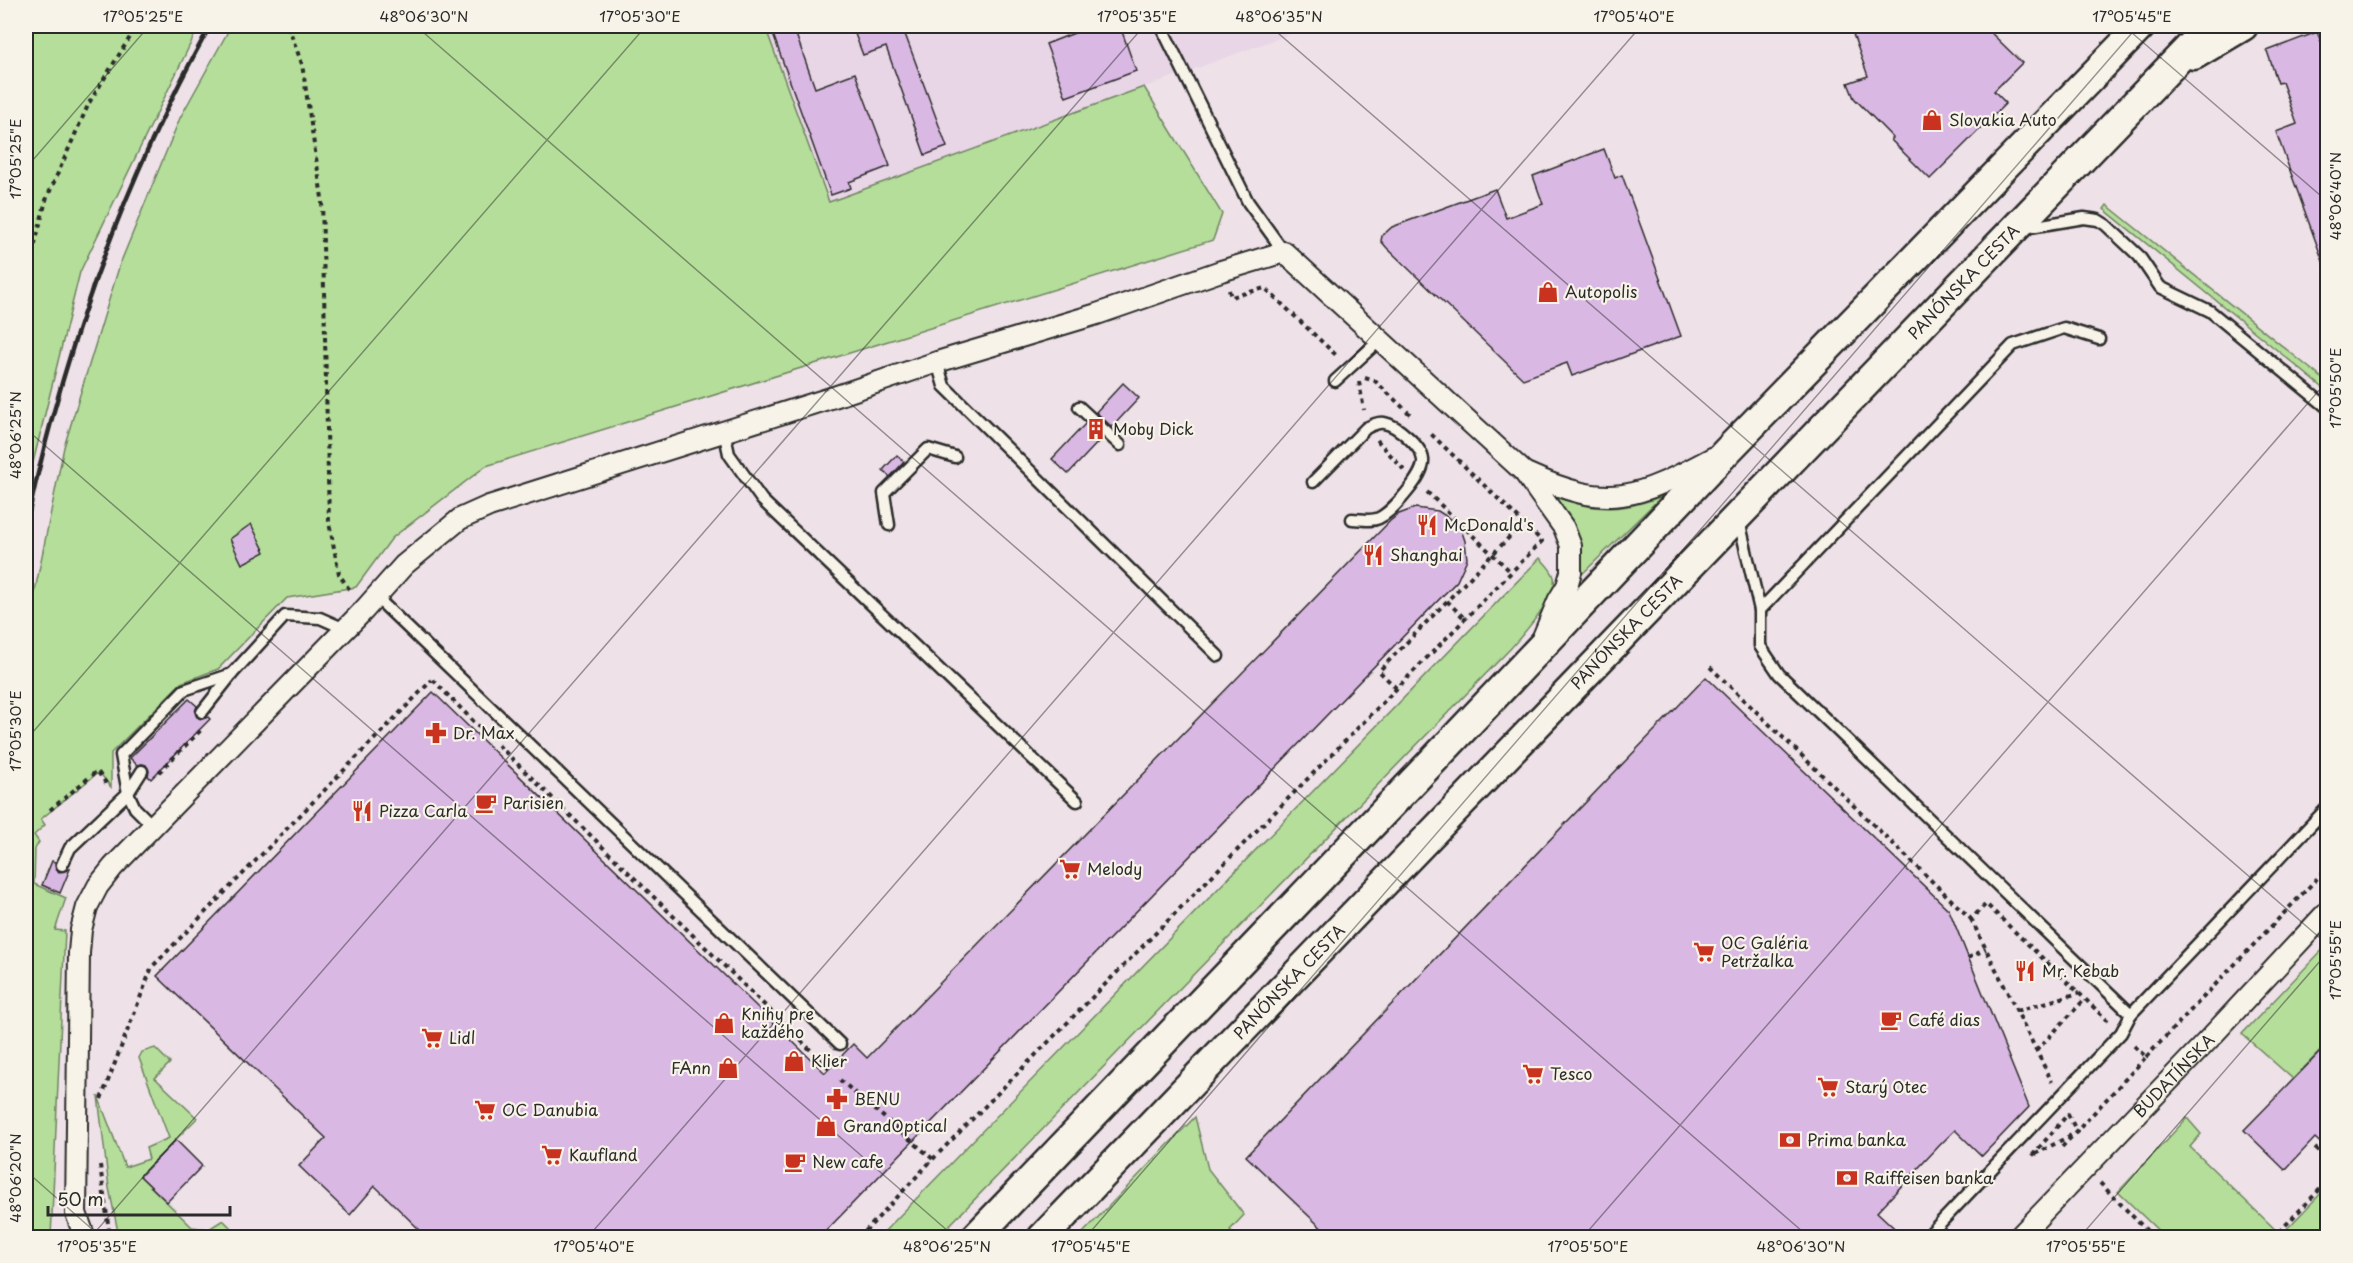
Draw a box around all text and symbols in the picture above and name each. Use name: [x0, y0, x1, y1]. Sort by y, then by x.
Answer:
text: 17°05'25"E: [103, 4, 183, 27]
text: 48°06'30"N: [380, 4, 468, 27]
text: 17°05'30"E: [599, 4, 681, 27]
text: 17°05'35"E: [1097, 4, 1177, 27]
text: 48°06'35"N: [1235, 4, 1323, 27]
text: 17°05'40"E: [1593, 4, 1675, 27]
text: 17°05'45"E: [2092, 4, 2172, 27]
place label: Slovakia Auto: [1949, 107, 2057, 131]
shop icon: Slovakia Auto: [1920, 108, 1944, 132]
text: 17°05'25"E: [3, 119, 26, 199]
text: 48°06'40"N: [2323, 152, 2346, 240]
street label: PANÓNSKA CESTA: [1901, 218, 2024, 344]
place label: Autopolis: [1565, 279, 1637, 303]
shop icon: Autopolis: [1536, 280, 1560, 304]
text: 17°05'50"E: [2323, 348, 2346, 428]
text: 48°06'25"N: [3, 391, 26, 479]
place label: Moby Dick: [1113, 416, 1194, 440]
building icon: Moby Dick: [1084, 417, 1108, 441]
place label: McDonald's: [1444, 512, 1534, 536]
restaurant icon: McDonald's: [1415, 513, 1439, 537]
place label: Shanghai: [1390, 542, 1463, 566]
restaurant icon: Shanghai: [1361, 543, 1385, 567]
street label: PANÓNSKA CESTA: [1564, 568, 1687, 694]
text: 17°05'30"E: [3, 690, 26, 772]
place label: Dr. Max: [453, 720, 514, 744]
pharmacy icon: Dr. Max: [424, 721, 448, 745]
place label: Parisien: [503, 790, 564, 814]
cafe icon: Parisien: [474, 791, 498, 815]
place label: Pizza Carla: [379, 798, 467, 822]
restaurant icon: Pizza Carla: [350, 799, 374, 823]
place label: Melody: [1087, 856, 1142, 880]
supermarket icon: Melody: [1058, 857, 1082, 881]
street label: PANÓNSKA CESTA: [1227, 918, 1350, 1044]
text: 17°05'55"E: [2323, 920, 2346, 1000]
place label: OC Galéria Petržalka: [1721, 930, 1808, 972]
supermarket icon: OC Galéria Petržalka: [1692, 940, 1716, 964]
place label: Mr. Kebab: [2042, 958, 2119, 982]
restaurant icon: Mr. Kebab: [2013, 959, 2037, 983]
place label: Knihy pre každého: [741, 1001, 814, 1043]
place label: Café dias: [1908, 1007, 1980, 1031]
cafe icon: Café dias: [1879, 1008, 1903, 1032]
shop icon: Knihy pre každého: [712, 1011, 736, 1035]
place label: Lidl: [449, 1025, 475, 1049]
supermarket icon: Lidl: [420, 1026, 444, 1050]
street label: BUDATÍNSKA: [2127, 1028, 2219, 1122]
place label: Klier: [811, 1048, 847, 1072]
shop icon: Klier: [782, 1049, 806, 1073]
place label: FAnn: [671, 1055, 711, 1079]
shop icon: FAnn: [716, 1056, 740, 1080]
place label: Tesco: [1550, 1061, 1593, 1085]
supermarket icon: Tesco: [1521, 1062, 1545, 1086]
place label: Starý Otec: [1845, 1074, 1927, 1098]
supermarket icon: Starý Otec: [1816, 1075, 1840, 1099]
place label: BENU: [854, 1086, 900, 1110]
pharmacy icon: BENU: [825, 1087, 849, 1111]
place label: OC Danubia: [502, 1097, 598, 1121]
supermarket icon: OC Danubia: [473, 1098, 497, 1122]
place label: GrandOptical: [843, 1113, 947, 1137]
shop icon: GrandOptical: [814, 1114, 838, 1138]
place label: Prima banka: [1807, 1127, 1906, 1151]
bank icon: Prima banka: [1778, 1128, 1802, 1152]
text: 48°06'20"N: [3, 1133, 26, 1223]
place label: Kaufland: [569, 1142, 638, 1166]
supermarket icon: Kaufland: [540, 1143, 564, 1167]
place label: New cafe: [812, 1149, 883, 1173]
cafe icon: New cafe: [783, 1150, 807, 1174]
place label: Raiffeisen banka: [1864, 1165, 1994, 1189]
bank icon: Raiffeisen banka: [1835, 1166, 1859, 1190]
scale bar: [48, 1179, 230, 1217]
text: 50 m: [57, 1185, 104, 1212]
text: 17°05'35"E: [57, 1234, 137, 1257]
text: 17°05'40"E: [553, 1234, 635, 1257]
text: 48°06'25"N: [903, 1234, 991, 1257]
text: 17°05'45"E: [1051, 1234, 1131, 1257]
text: 17°05'50"E: [1548, 1234, 1628, 1257]
text: 48°06'30"N: [1757, 1234, 1845, 1257]
text: 17°05'55"E: [2046, 1234, 2126, 1257]

